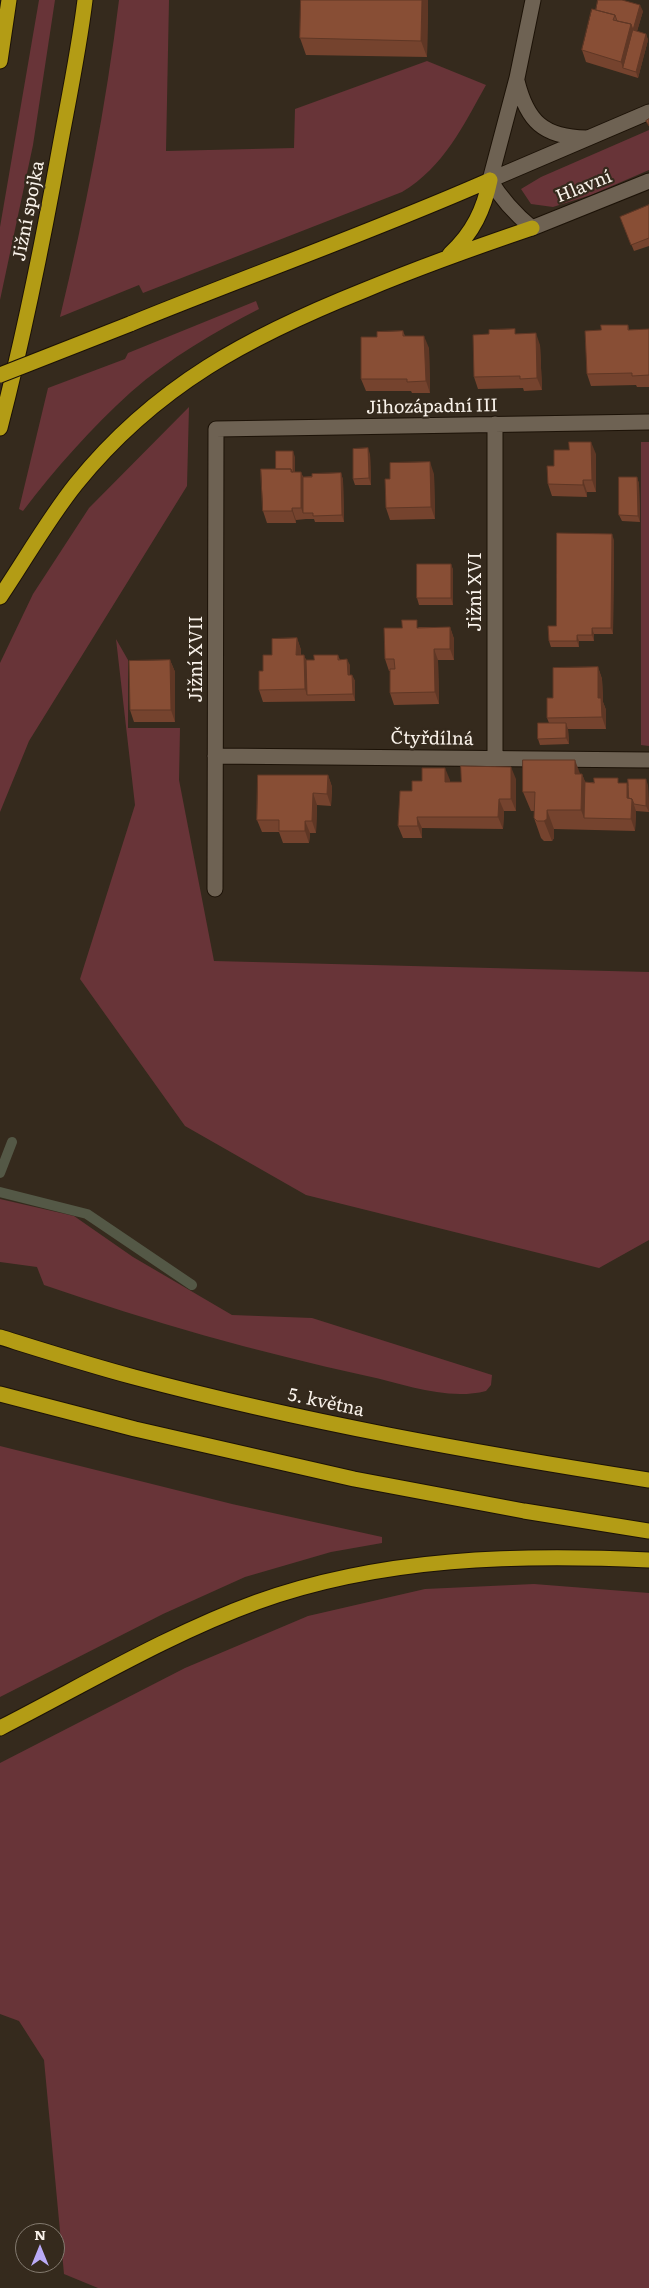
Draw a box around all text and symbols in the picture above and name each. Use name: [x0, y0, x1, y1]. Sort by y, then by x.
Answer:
street label: Jižní spojka: [9, 159, 49, 263]
street label: Hlavní: [553, 166, 615, 208]
street label: Jihozápadní III: [366, 395, 498, 419]
street label: Jižní XVI: [465, 552, 487, 632]
street label: Jižní XVII: [186, 616, 208, 702]
street label: Čtyřdílná: [390, 727, 474, 751]
street label: 5. května: [286, 1384, 366, 1422]
north arrow: [15, 2223, 65, 2273]
text: N: [34, 2224, 46, 2244]

